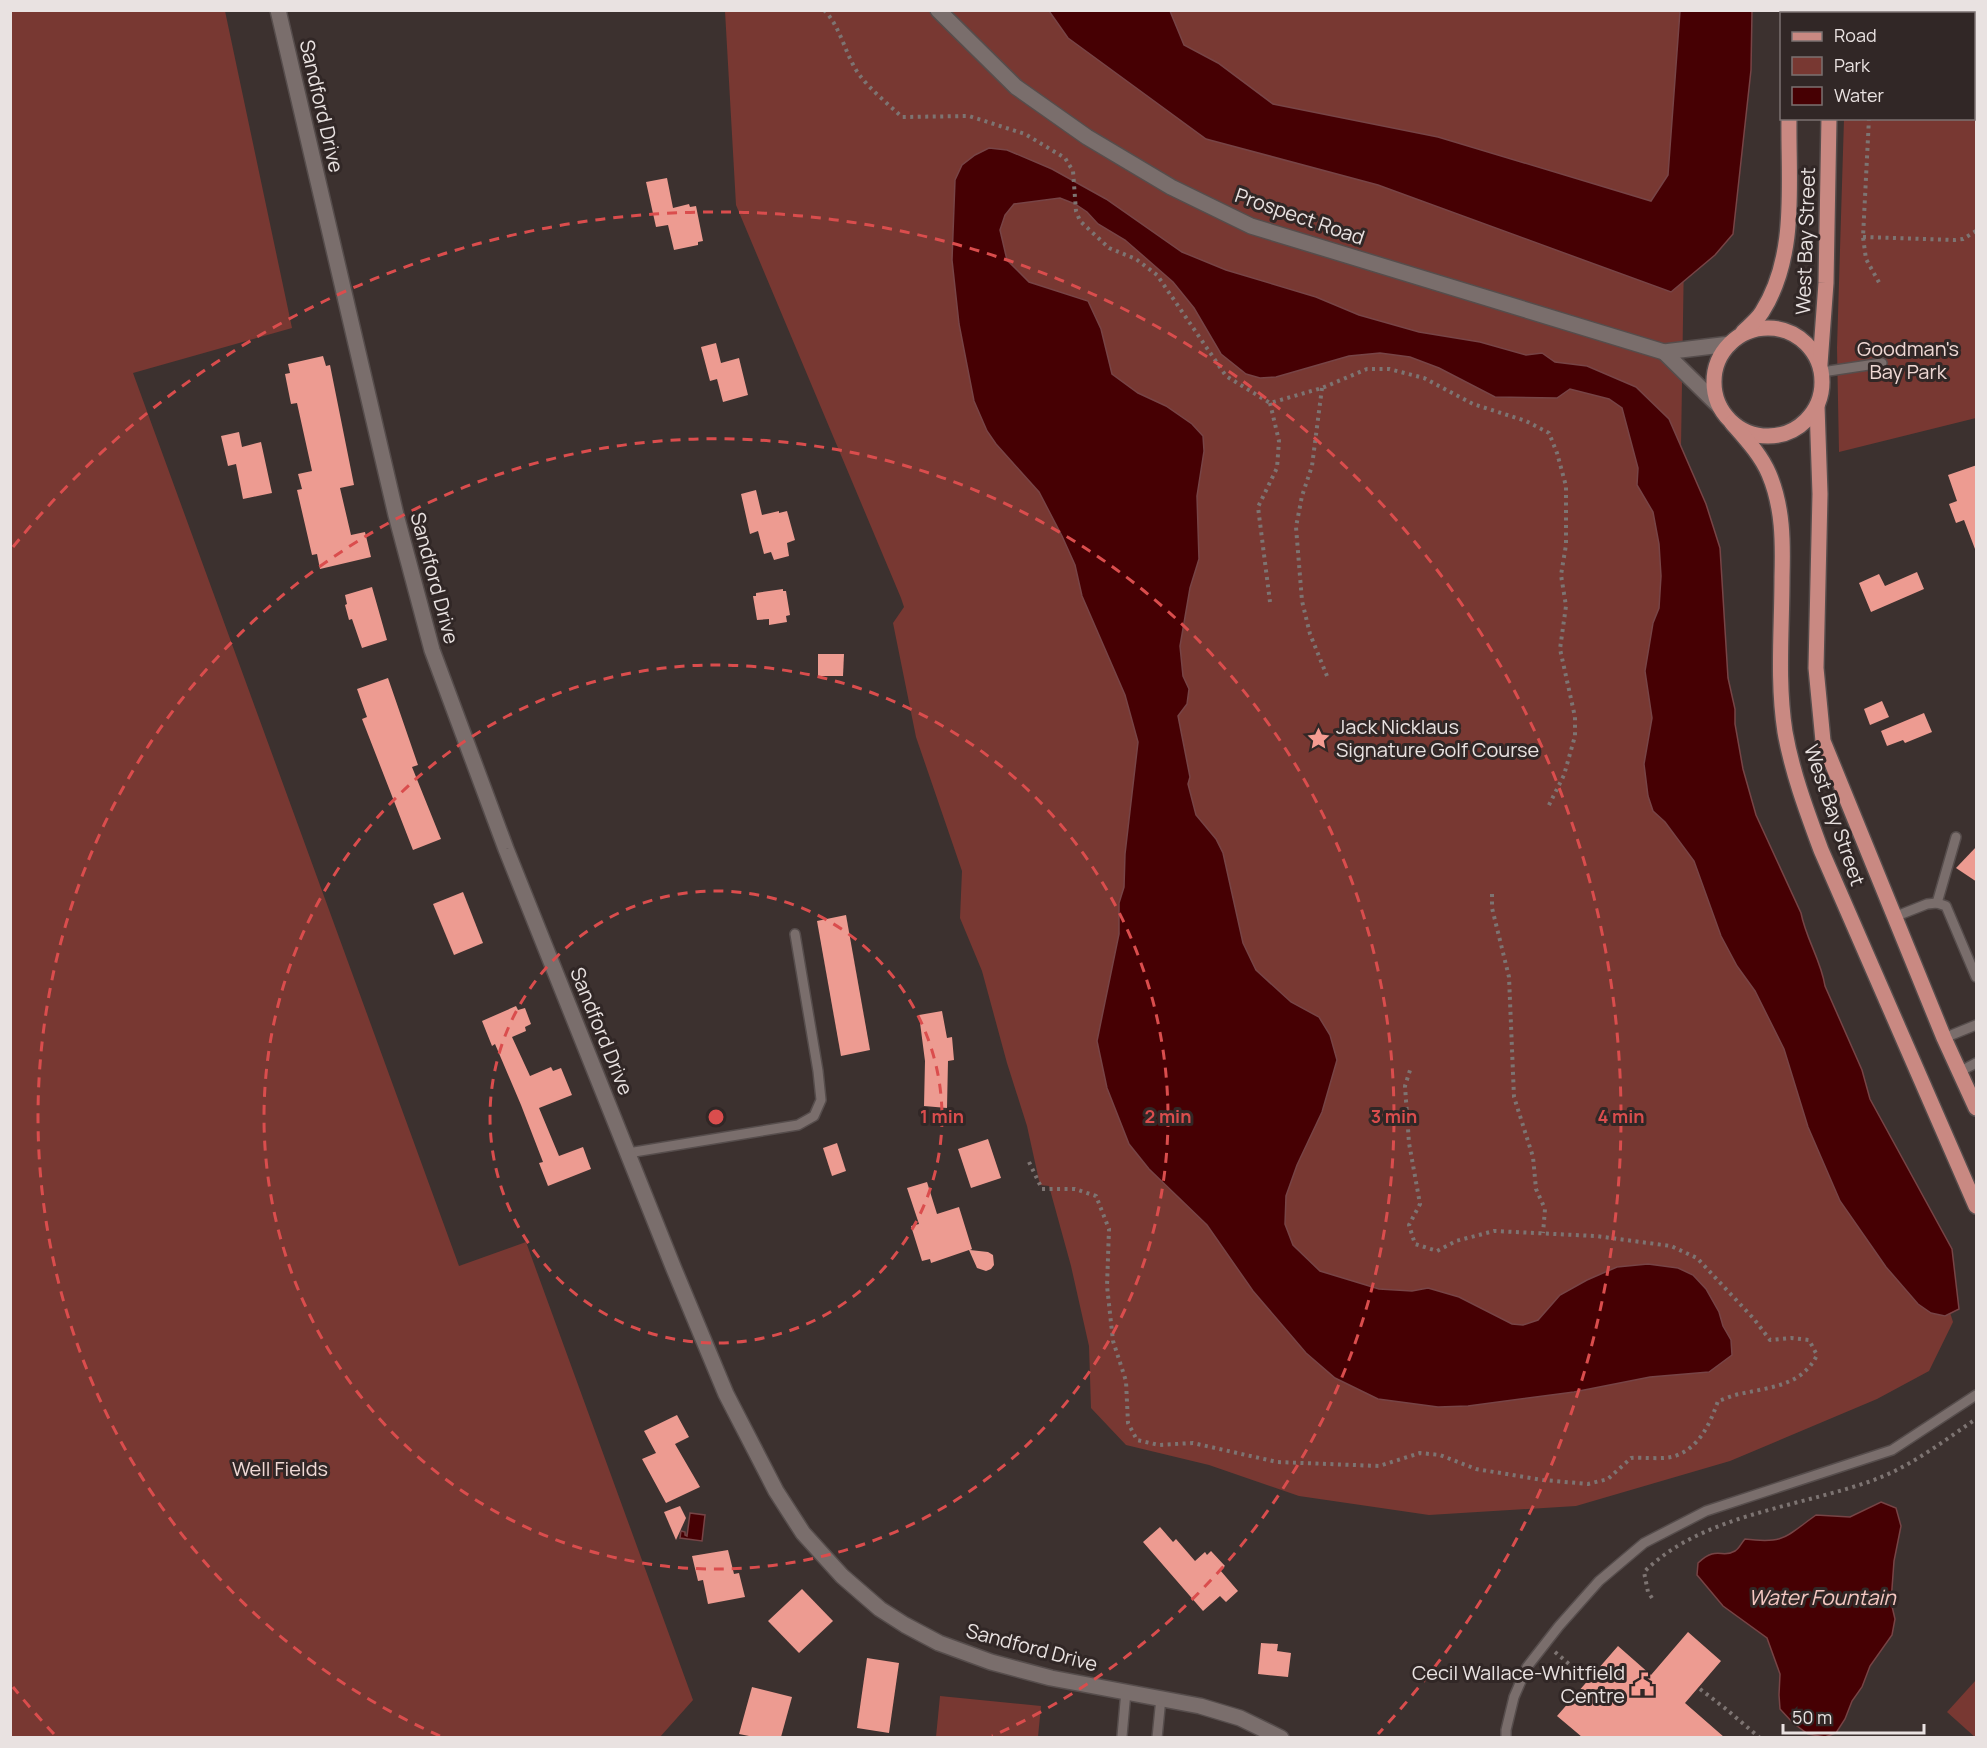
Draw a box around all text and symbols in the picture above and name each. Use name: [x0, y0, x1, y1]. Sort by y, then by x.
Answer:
legend: [1780, 12, 1975, 120]
text: Road: [1834, 23, 1877, 47]
street label: Sandford Drive: [294, 37, 350, 175]
text: Park: [1834, 53, 1871, 77]
text: Water: [1834, 83, 1884, 107]
street label: West Bay Street: [1789, 167, 1821, 315]
street label: Prospect Road: [1232, 181, 1368, 251]
park label: Goodman's Bay Park: [1857, 335, 1959, 385]
street label: Sandford Drive: [404, 509, 466, 647]
place label: Jack Nicklaus Signature Golf Course: [1336, 713, 1539, 763]
place icon: Jack Nicklaus Signature Golf Course: [1305, 725, 1331, 751]
street label: West Bay Street: [1798, 741, 1872, 889]
street label: Sandford Drive: [564, 963, 640, 1099]
text: 1 min: [920, 1104, 964, 1128]
text: 2 min: [1145, 1104, 1191, 1128]
text: 3 min: [1371, 1104, 1417, 1128]
text: 4 min: [1597, 1104, 1645, 1128]
centre of rings: [706, 1107, 726, 1127]
park label: Well Fields: [232, 1455, 328, 1482]
water label: Water Fountain: [1748, 1583, 1897, 1611]
street label: Sandford Drive: [963, 1616, 1101, 1678]
place label: Cecil Wallace-Whitfield Centre: [1412, 1659, 1625, 1709]
public building icon: Cecil Wallace-Whitfield Centre: [1630, 1671, 1656, 1697]
scale bar: [1783, 1697, 1924, 1735]
text: 50 m: [1792, 1705, 1832, 1729]

